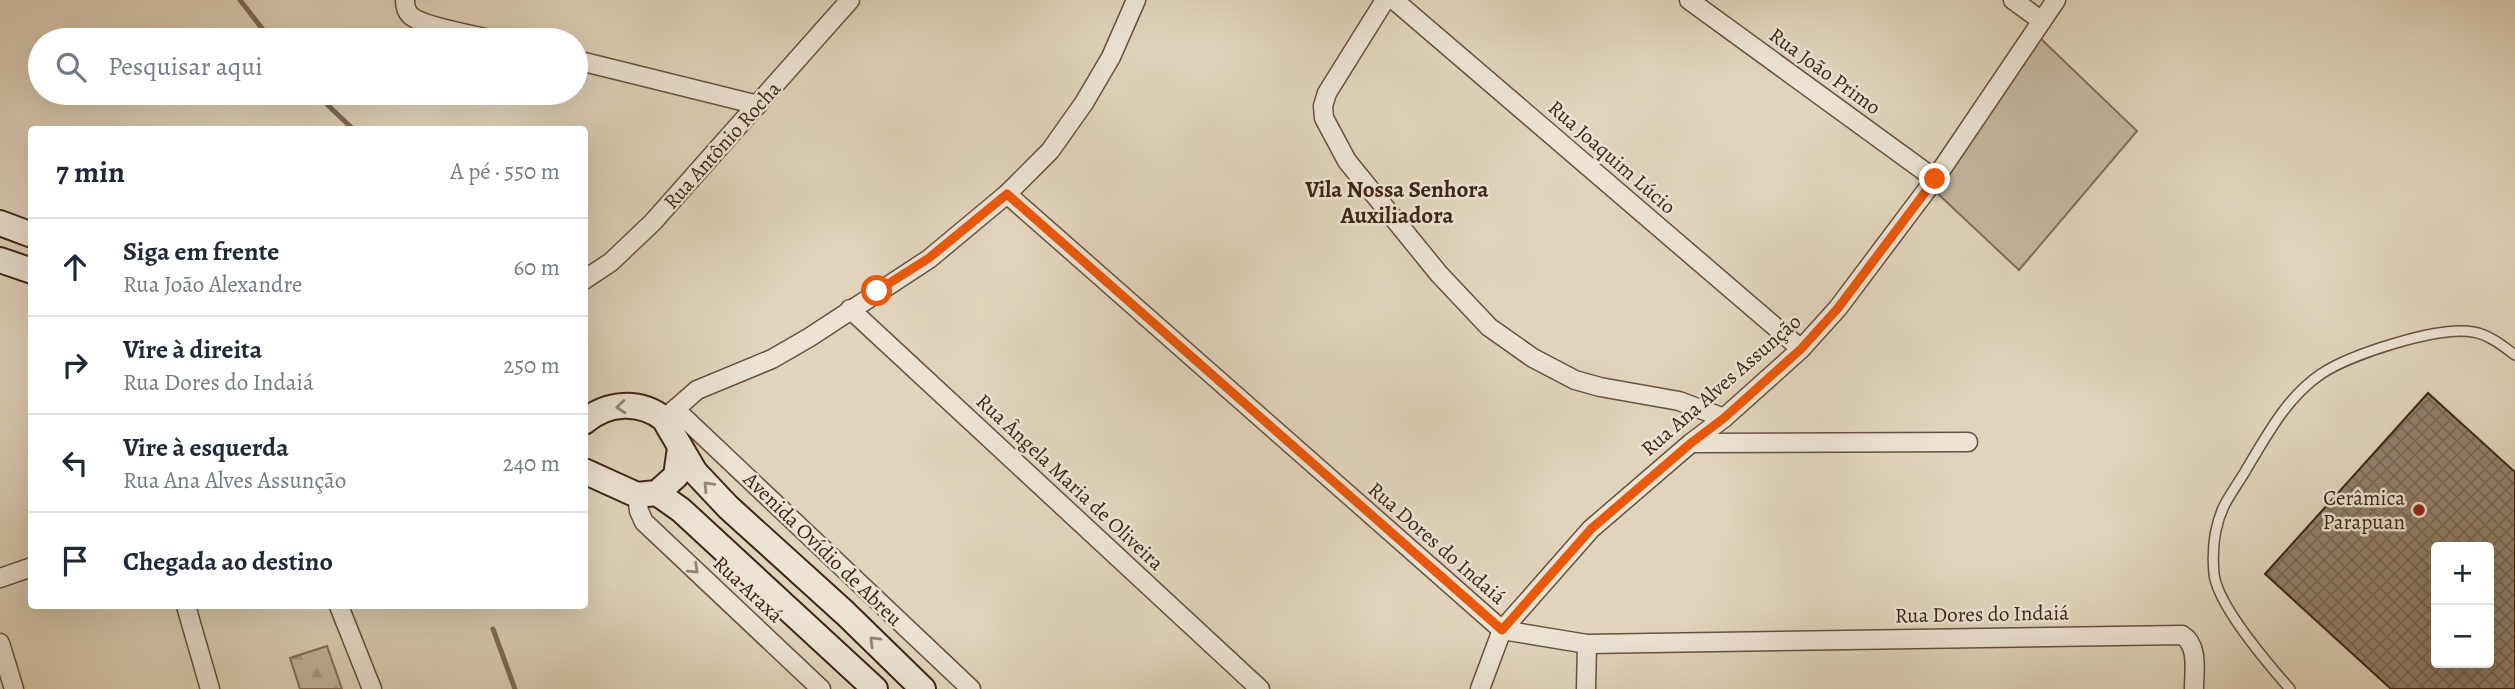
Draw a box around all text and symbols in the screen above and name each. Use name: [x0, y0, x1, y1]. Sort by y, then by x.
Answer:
street label: Rua João Primo: [1764, 21, 1886, 121]
search box: [28, 28, 588, 105]
icon: search: [52, 48, 90, 86]
text: Pesquisar aqui: [108, 49, 263, 84]
street label: Rua Antônio Rocha: [657, 75, 787, 215]
street label: Rua Joaquim Lúcio: [1542, 94, 1682, 220]
text: 7 min: [56, 152, 125, 192]
text: A pé · 550 m: [450, 156, 560, 187]
route end: [1919, 163, 1950, 194]
district label: Vila Nossa Senhora Auxiliadora: [1304, 174, 1489, 231]
text: Siga em frente: [123, 234, 279, 269]
icon: ahead: [56, 248, 94, 286]
text: 60 m: [513, 252, 560, 283]
text: Rua João Alexandre: [123, 269, 302, 300]
route start: [861, 275, 892, 306]
street label: Rua Ana Alves Assunção: [1635, 308, 1807, 462]
text: Vire à direita: [123, 332, 262, 367]
icon: right: [56, 346, 94, 384]
text: 250 m: [503, 350, 560, 381]
text: Rua Dores do Indaiá: [123, 367, 314, 398]
street label: Rua Ângela Maria de Oliveira: [970, 387, 1170, 577]
one-way arrow: [615, 399, 626, 414]
text: Vire à esquerda: [123, 430, 289, 465]
icon: left: [56, 444, 94, 482]
text: 240 m: [503, 448, 560, 479]
text: Rua Ana Alves Assunção: [123, 465, 346, 496]
street label: Avenida Ovídio de Abreu: [737, 465, 909, 633]
street label: Rua Dores do Indaiá: [1362, 475, 1512, 611]
one-way arrow: [704, 481, 716, 494]
place label: Cerâmica Parapuan: [2323, 484, 2405, 536]
marker: Cerâmica Parapuan: [2411, 502, 2427, 518]
icon: arrive: [56, 542, 94, 580]
map controls: [2431, 542, 2494, 668]
button: +: [2431, 542, 2494, 605]
text: Chegada ao destino: [123, 544, 333, 579]
street label: Rua Araxá: [707, 549, 789, 629]
one-way arrow: [686, 561, 699, 573]
street label: Rua Dores do Indaiá: [1895, 598, 2069, 630]
button: −: [2431, 605, 2494, 668]
one-way arrow: [870, 636, 883, 649]

